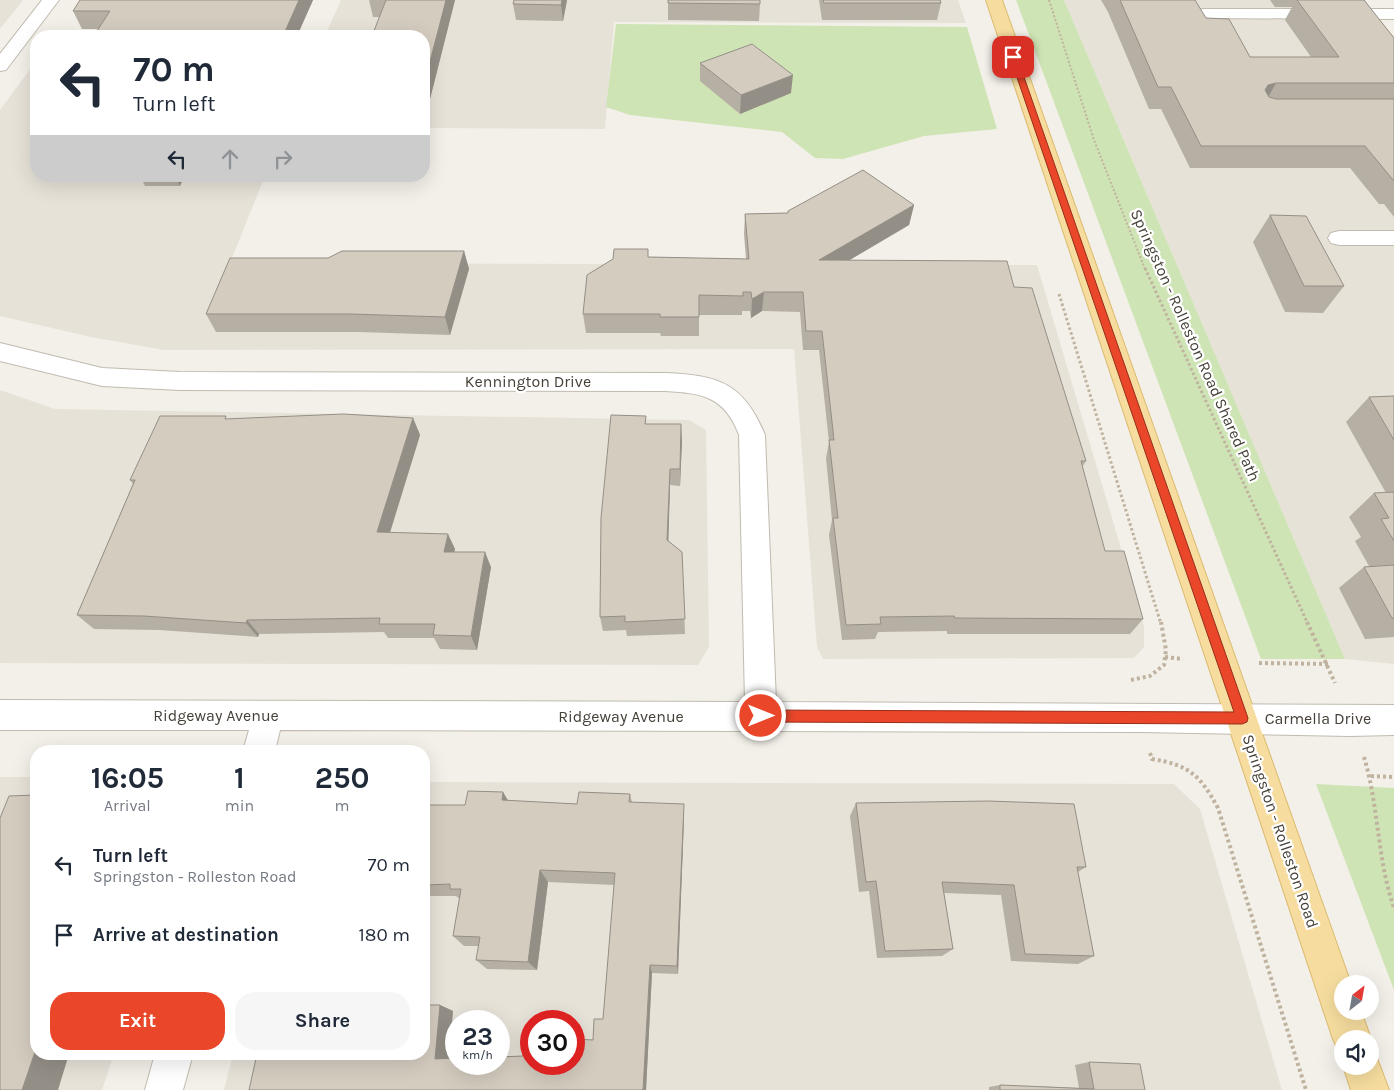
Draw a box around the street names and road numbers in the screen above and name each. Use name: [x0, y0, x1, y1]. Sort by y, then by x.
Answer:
street label: Springston - Rolleston Road Shared Path: [1127, 206, 1264, 484]
street label: Kennington Drive: [465, 372, 591, 391]
street label: Ridgeway Avenue: [153, 706, 279, 725]
street label: Ridgeway Avenue: [558, 707, 684, 726]
street label: Carmella Drive: [1265, 709, 1371, 728]
street label: Springston - Rolleston Road: [1238, 732, 1323, 930]

